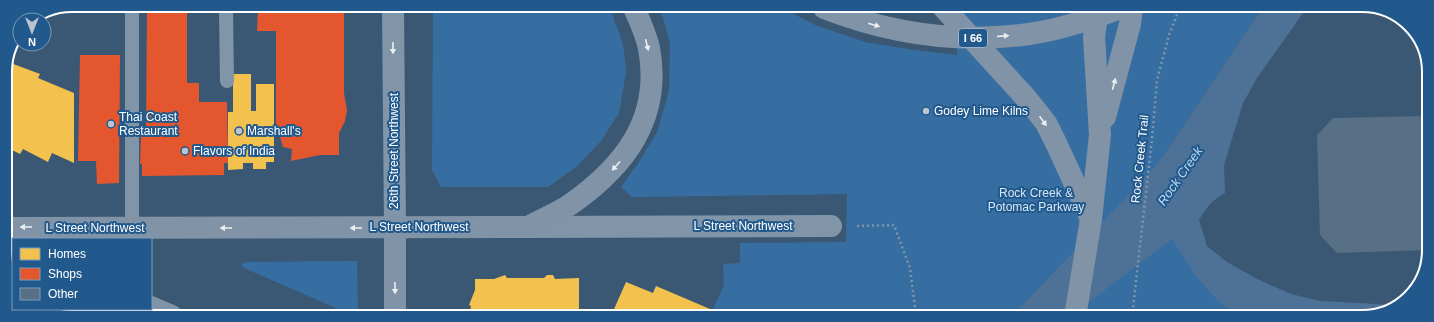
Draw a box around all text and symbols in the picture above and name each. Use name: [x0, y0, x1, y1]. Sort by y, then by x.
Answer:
north arrow: [12, 12, 52, 52]
one-way arrow: [868, 22, 880, 28]
road number: I 66: [959, 29, 987, 47]
one-way arrow: [997, 33, 1009, 40]
text: N: [28, 36, 36, 48]
one-way arrow: [645, 39, 651, 51]
one-way arrow: [390, 42, 397, 54]
one-way arrow: [1111, 78, 1117, 90]
street label: 26th Street Northwest: [387, 92, 401, 209]
place label: Godey Lime Kilns: [934, 104, 1028, 118]
marker: Godey Lime Kilns: [921, 106, 931, 116]
place label: Thai Coast Restaurant: [119, 110, 178, 138]
street label: Rock Creek Trail: [1128, 114, 1152, 204]
one-way arrow: [1039, 116, 1047, 126]
marker: Thai Coast Restaurant: [106, 119, 116, 129]
place label: Marshall's: [247, 124, 301, 138]
marker: Marshall's: [234, 126, 244, 136]
water label: Rock Creek: [1154, 143, 1206, 208]
place label: Flavors of India: [193, 144, 275, 158]
marker: Flavors of India: [180, 146, 190, 156]
one-way arrow: [612, 161, 621, 170]
park label: Rock Creek & Potomac Parkway: [988, 186, 1084, 214]
street label: L Street Northwest: [694, 219, 793, 233]
street label: L Street Northwest: [370, 220, 469, 234]
street label: L Street Northwest: [46, 221, 145, 235]
one-way arrow: [19, 224, 32, 230]
one-way arrow: [219, 225, 232, 231]
one-way arrow: [349, 225, 362, 231]
legend: [12, 238, 152, 310]
text: Homes: [48, 247, 86, 261]
text: Shops: [48, 267, 82, 281]
one-way arrow: [392, 282, 398, 295]
text: Other: [48, 287, 78, 301]

